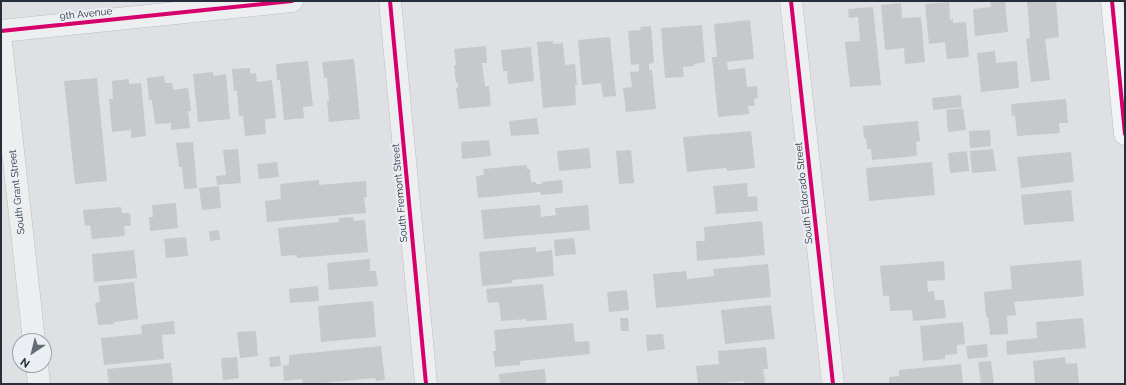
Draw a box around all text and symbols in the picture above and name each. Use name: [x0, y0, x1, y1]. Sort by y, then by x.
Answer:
street label: 9th Avenue: [59, 5, 113, 23]
street label: South Eldorado Street: [793, 142, 815, 244]
street label: South Fremont Street: [390, 143, 410, 243]
street label: South Grant Street: [7, 149, 27, 235]
north arrow: [12, 333, 52, 373]
text: N: [18, 355, 33, 370]

